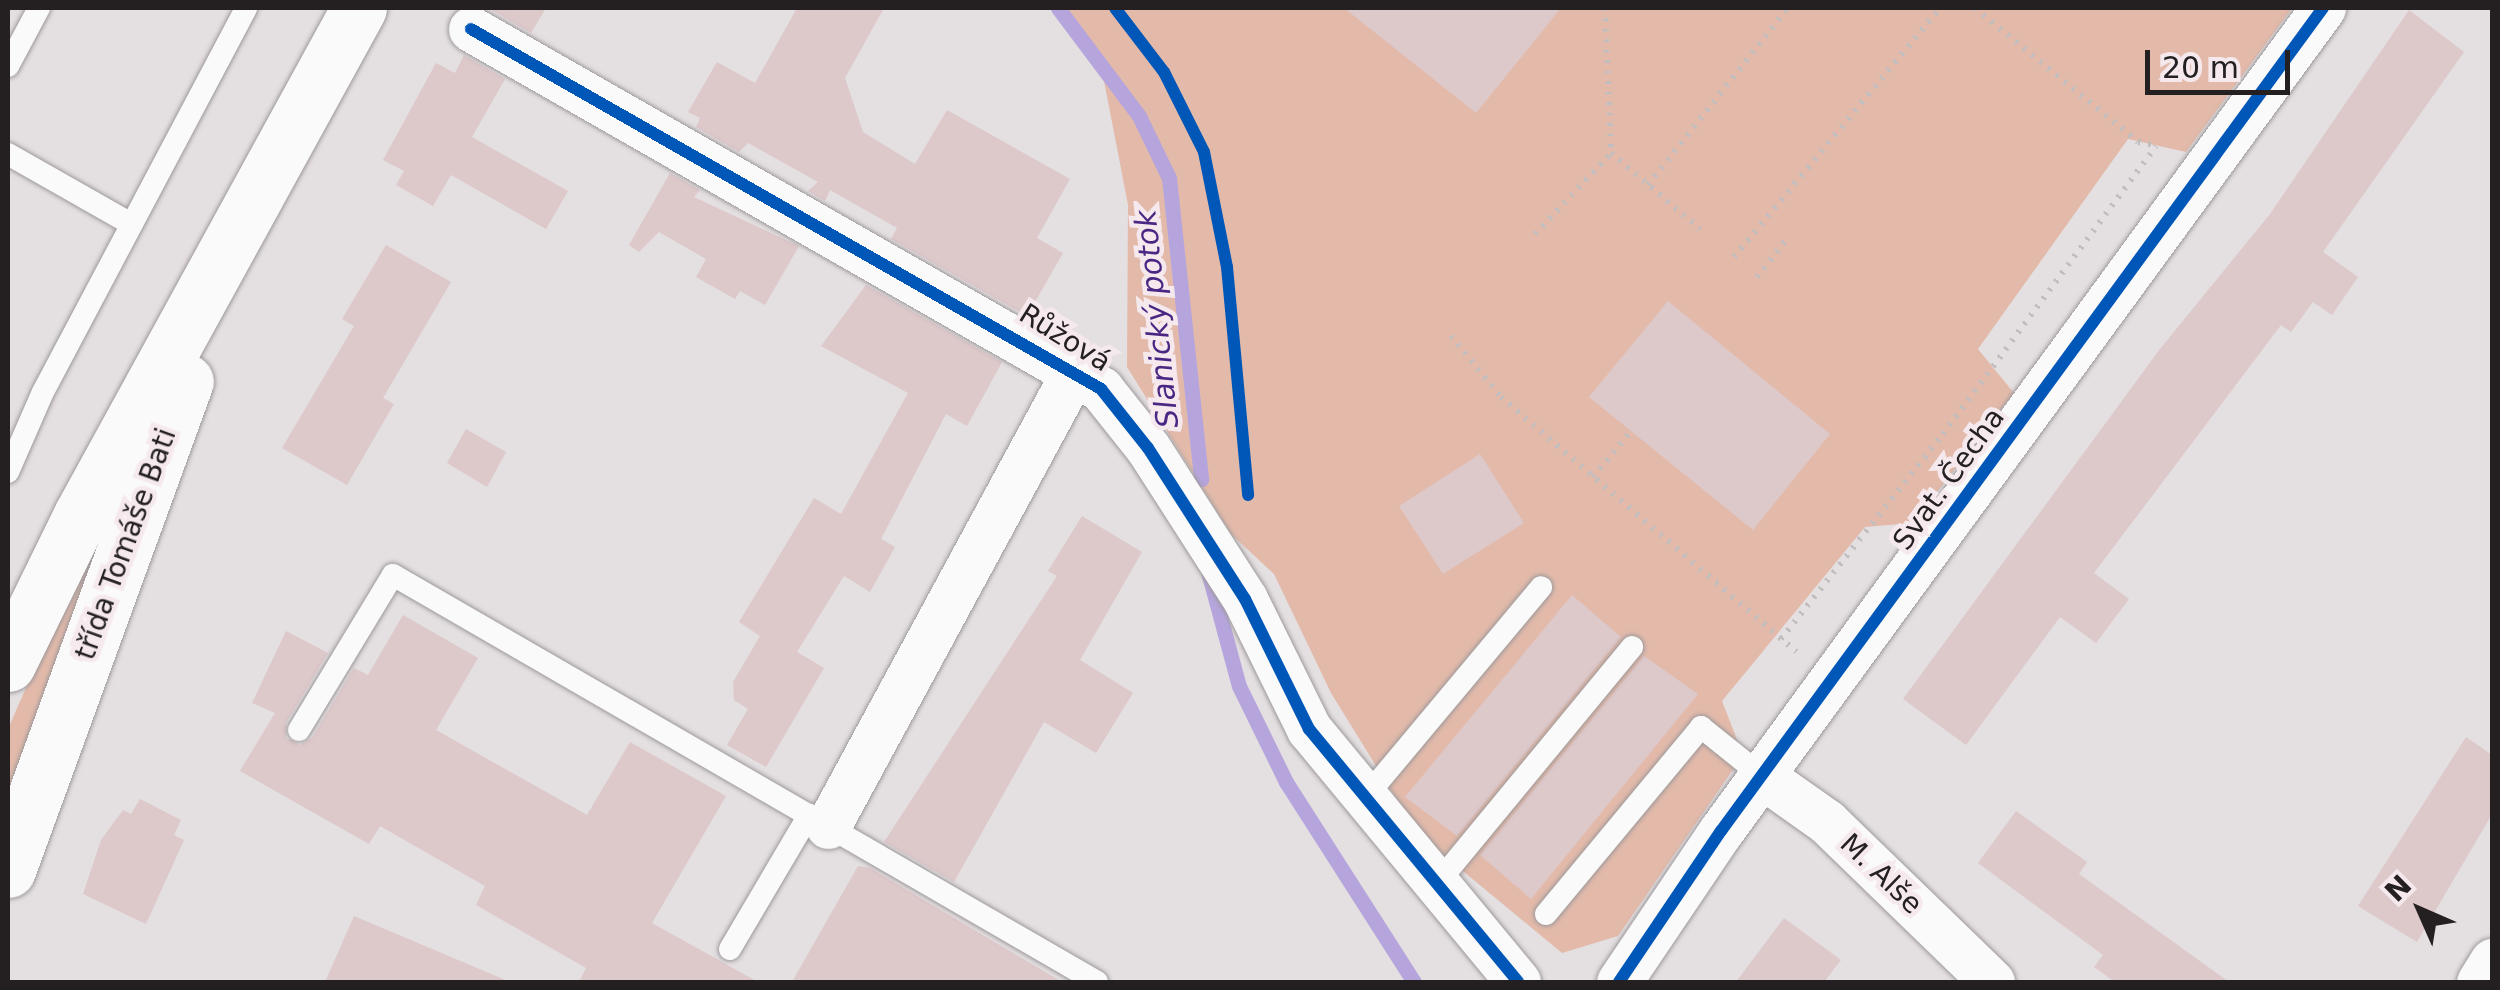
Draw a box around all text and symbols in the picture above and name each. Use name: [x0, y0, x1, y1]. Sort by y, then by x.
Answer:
scale bar: [2150, 30, 2295, 92]
text: 20 m: [2162, 50, 2239, 85]
water label: Slanický potok: [1128, 208, 1186, 430]
street label: Růžová: [1013, 297, 1117, 379]
street label: Svat. Čecha: [1886, 401, 2012, 557]
street label: třída Tomáše Bati: [69, 424, 183, 664]
street label: M. Alše: [1833, 827, 1929, 921]
north arrow: [2370, 860, 2470, 960]
text: N: [2378, 868, 2418, 908]

